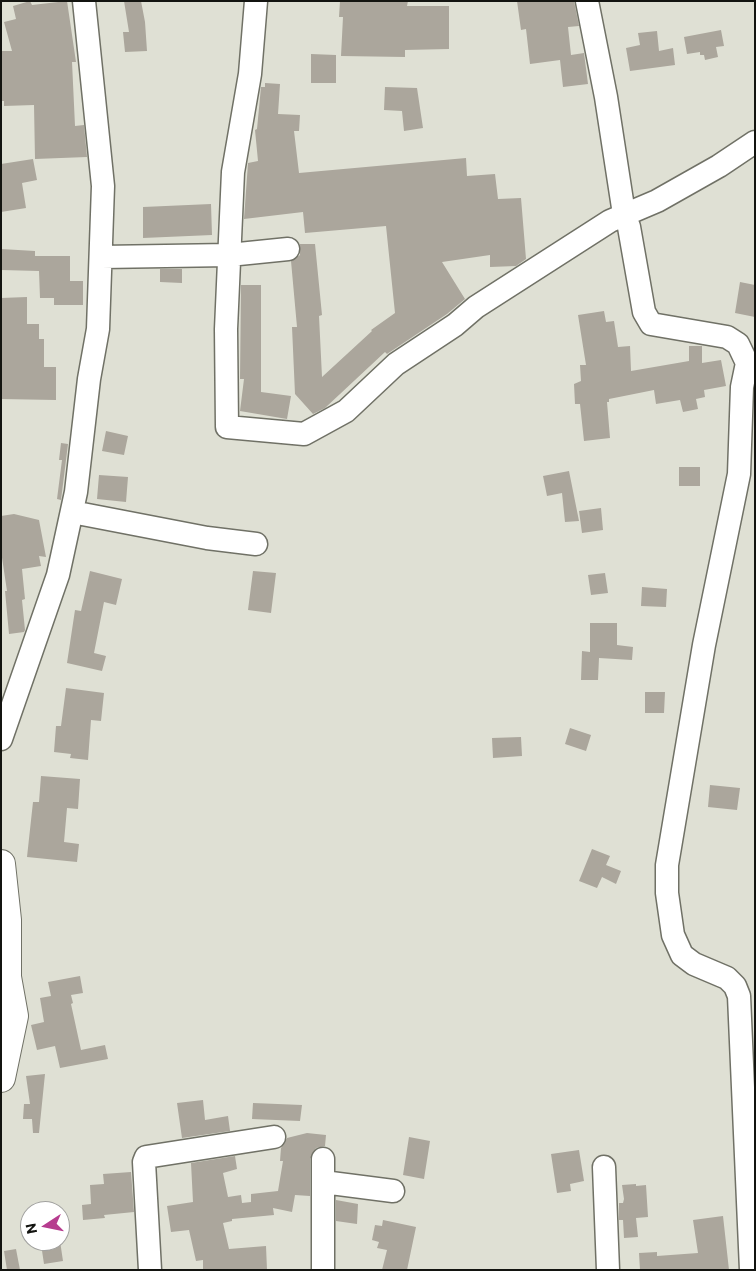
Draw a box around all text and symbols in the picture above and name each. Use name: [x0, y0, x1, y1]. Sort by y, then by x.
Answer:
north arrow: [20, 1201, 70, 1251]
text: N: [21, 1222, 40, 1236]

